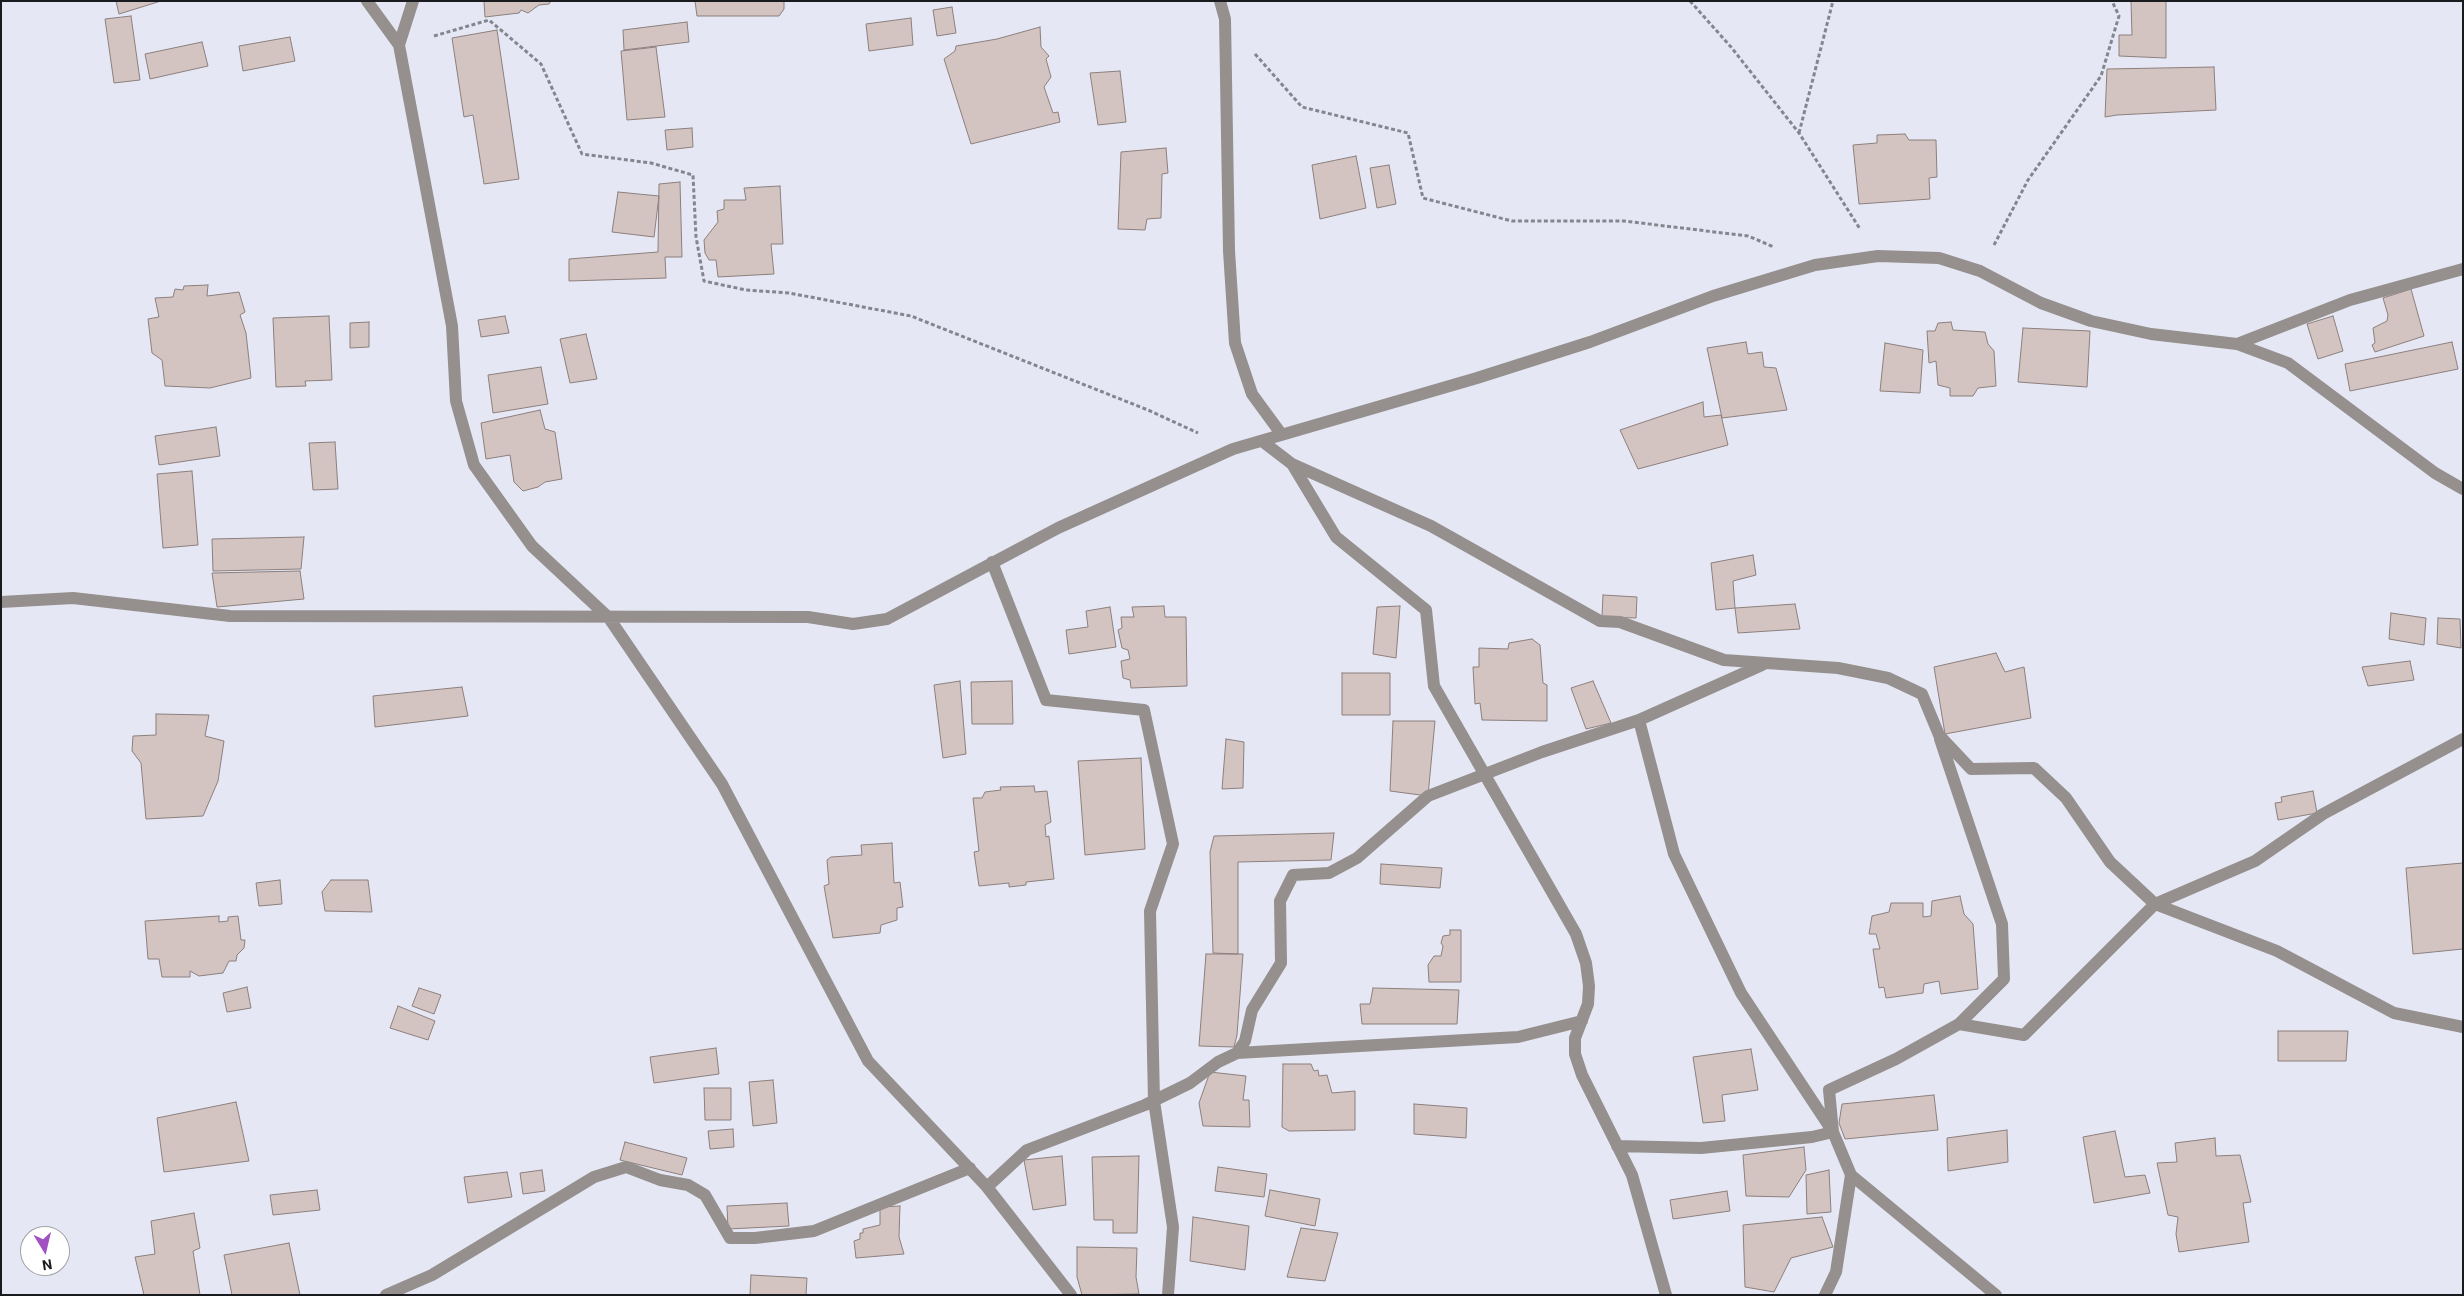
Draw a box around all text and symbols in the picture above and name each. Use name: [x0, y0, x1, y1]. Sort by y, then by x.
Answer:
north arrow: [20, 1226, 70, 1276]
text: N: [41, 1256, 53, 1274]

